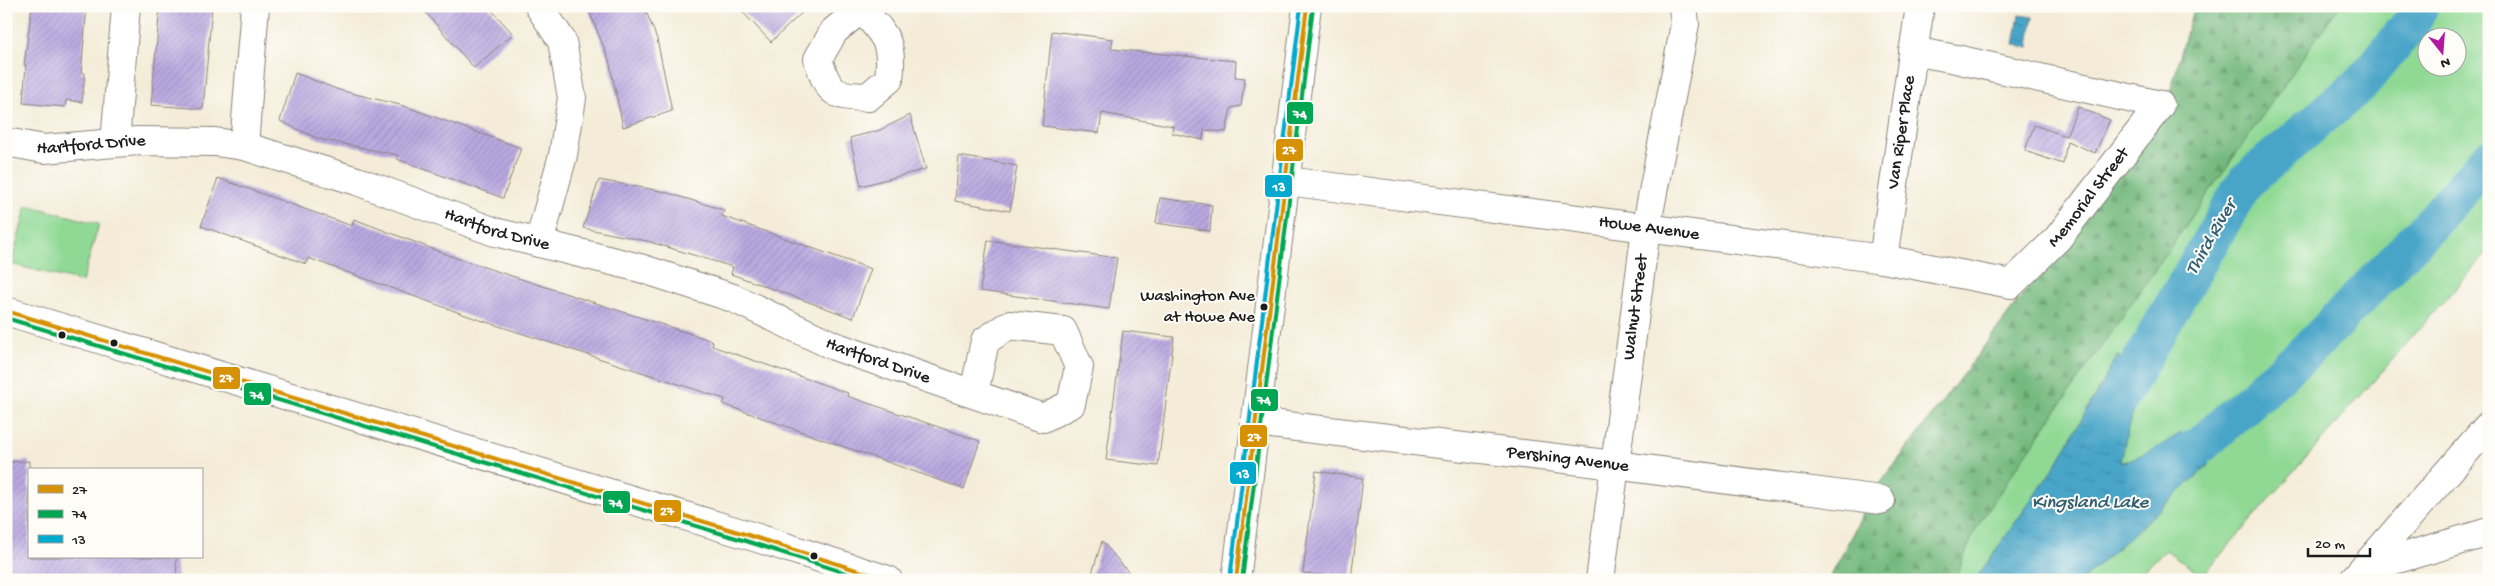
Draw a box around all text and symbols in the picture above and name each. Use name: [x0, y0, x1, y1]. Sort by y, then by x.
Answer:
north arrow: [2418, 28, 2468, 78]
text: N: [2438, 53, 2452, 72]
street label: Van Riper Place: [1883, 74, 1920, 191]
line badge: 74: [1286, 101, 1314, 125]
text: 74: [1292, 107, 1307, 124]
street label: Hartford Drive: [35, 130, 147, 160]
line badge: 27: [1275, 138, 1304, 162]
street label: Memorial Street: [2044, 142, 2135, 252]
text: 27: [1282, 143, 1297, 160]
line badge: 13: [1264, 174, 1293, 198]
text: 13: [1272, 180, 1285, 197]
water label: Third River: [2181, 193, 2245, 280]
street label: Hartford Drive: [441, 204, 553, 256]
street label: Howe Avenue: [1597, 211, 1701, 245]
street label: Walnut Street: [1618, 252, 1653, 361]
place label: Washington Ave at Howe Ave: [1140, 287, 1255, 328]
marker: Washington Ave at Howe Ave: [1259, 302, 1269, 312]
unlabelled marker: [57, 330, 67, 340]
street label: Hartford Drive: [822, 333, 934, 389]
unlabelled marker: [109, 338, 119, 348]
line badge: 27: [212, 366, 241, 390]
text: 27: [219, 371, 234, 388]
line badge: 74: [243, 382, 272, 406]
text: 74: [249, 388, 264, 405]
line badge: 74: [1250, 388, 1279, 412]
text: 74: [1256, 393, 1271, 410]
line badge: 27: [1239, 424, 1268, 448]
text: 27: [1247, 430, 1262, 447]
street label: Pershing Avenue: [1504, 442, 1631, 477]
line badge: 13: [1229, 461, 1257, 485]
text: 13: [1236, 467, 1249, 484]
legend: [28, 468, 202, 558]
text: 27: [72, 482, 88, 500]
line badge: 74: [602, 490, 631, 514]
water label: Kingsland Lake: [2032, 492, 2149, 515]
text: 74: [608, 496, 623, 513]
line badge: 27: [653, 499, 682, 523]
text: 27: [660, 504, 675, 521]
text: 74: [71, 506, 87, 524]
scale bar: [2308, 526, 2370, 558]
text: 13: [71, 532, 86, 550]
text: 20 m: [2315, 536, 2345, 554]
unlabelled marker: [809, 551, 819, 561]

